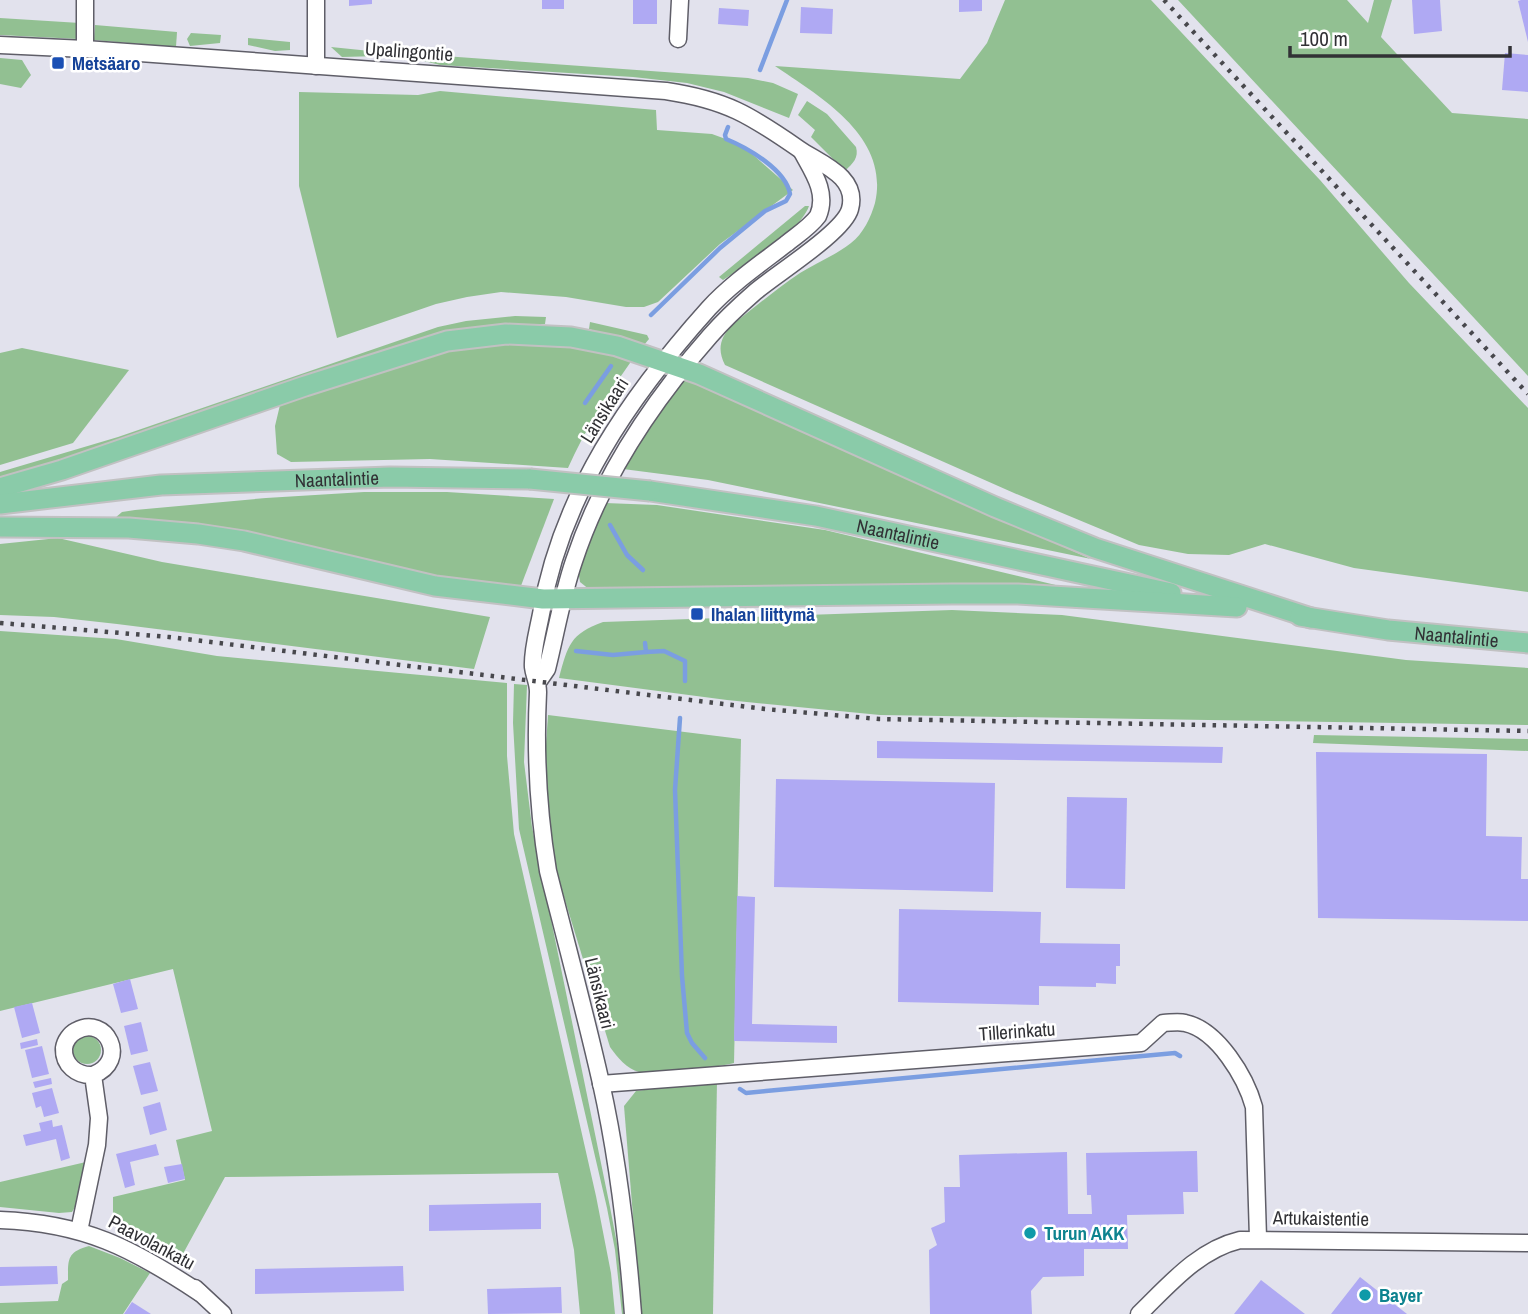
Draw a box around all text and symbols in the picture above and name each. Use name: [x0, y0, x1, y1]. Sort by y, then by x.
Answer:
scale bar: [1290, 14, 1510, 58]
text: 100 m: [1300, 24, 1348, 53]
street label: Upalingontie: [364, 35, 454, 67]
place label: Metsäaro: [72, 50, 140, 76]
marker: Metsäaro: [50, 55, 66, 71]
street label: Länsikaari: [574, 372, 634, 448]
street label: Naantalintie: [294, 464, 379, 493]
street label: Naantalintie: [854, 512, 942, 555]
place label: Ihalan liittymä: [711, 601, 815, 627]
marker: Ihalan liittymä: [689, 606, 705, 622]
street label: Naantalintie: [1414, 620, 1500, 653]
street label: Länsikaari: [579, 955, 621, 1031]
street label: Tillerinkatu: [978, 1015, 1056, 1047]
street label: Artukaistentie: [1272, 1204, 1369, 1232]
street label: Paavolankatu: [104, 1208, 200, 1276]
place label: Turun AKK: [1044, 1220, 1125, 1246]
marker: Turun AKK: [1022, 1225, 1038, 1241]
place label: Bayer: [1379, 1282, 1422, 1308]
marker: Bayer: [1357, 1287, 1373, 1303]

